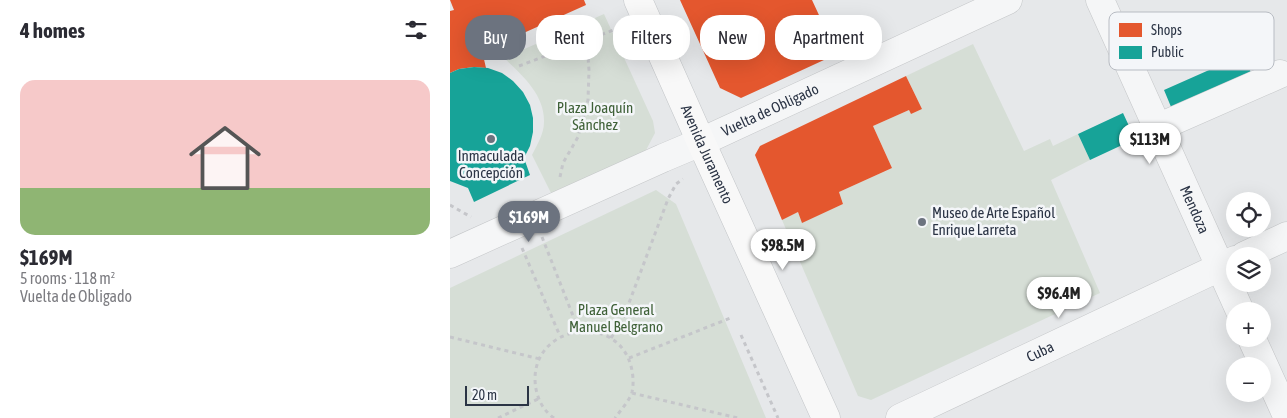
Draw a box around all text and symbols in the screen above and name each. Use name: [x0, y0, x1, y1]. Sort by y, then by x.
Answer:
legend: [1109, 12, 1274, 70]
chip: Buy: [465, 15, 526, 60]
chip: Rent: [536, 15, 603, 60]
chip: Filters: [613, 15, 690, 60]
chip: New: [700, 15, 765, 60]
chip: Apartment: [775, 15, 882, 60]
icon: filters: [402, 16, 430, 44]
text: 4 homes: [20, 18, 85, 42]
text: Shops: [1151, 22, 1182, 38]
text: Public: [1151, 44, 1184, 60]
street label: Vuelta de Obligado: [719, 80, 821, 139]
park label: Plaza Joaquín Sánchez: [557, 99, 633, 133]
street label: Avenida Juramento: [678, 102, 737, 206]
icon: home: [180, 113, 270, 203]
pin: $113M: [1115, 122, 1185, 165]
text: $113M: [1130, 130, 1170, 148]
marker: Inmaculada Concepción: [485, 133, 497, 145]
place label: Inmaculada Concepción: [458, 147, 524, 181]
street label: Mendoza: [1177, 183, 1213, 236]
map controls: [1226, 192, 1271, 402]
button: locate: [1226, 192, 1271, 237]
pin: $169M: [494, 200, 564, 243]
place label: Museo de Arte Español Enrique Larreta: [932, 204, 1055, 238]
text: $169M: [509, 208, 549, 226]
marker: Museo de Arte Español Enrique Larreta: [916, 216, 928, 228]
pin: $98.5M: [742, 228, 824, 271]
text: $98.5M: [762, 236, 804, 254]
text: $169M: [20, 245, 73, 269]
button: layers: [1226, 247, 1271, 292]
text: 5 rooms · 118 m²: [20, 269, 115, 287]
pin: $96.4M: [1018, 276, 1100, 319]
text: $96.4M: [1038, 284, 1080, 302]
text: Vuelta de Obligado: [20, 287, 132, 305]
park label: Plaza General Manuel Belgrano: [569, 301, 663, 335]
button: +: [1226, 302, 1271, 347]
street label: Cuba: [1024, 338, 1056, 365]
button: −: [1226, 357, 1271, 402]
scale bar: [465, 383, 529, 406]
text: 20 m: [472, 387, 497, 403]

